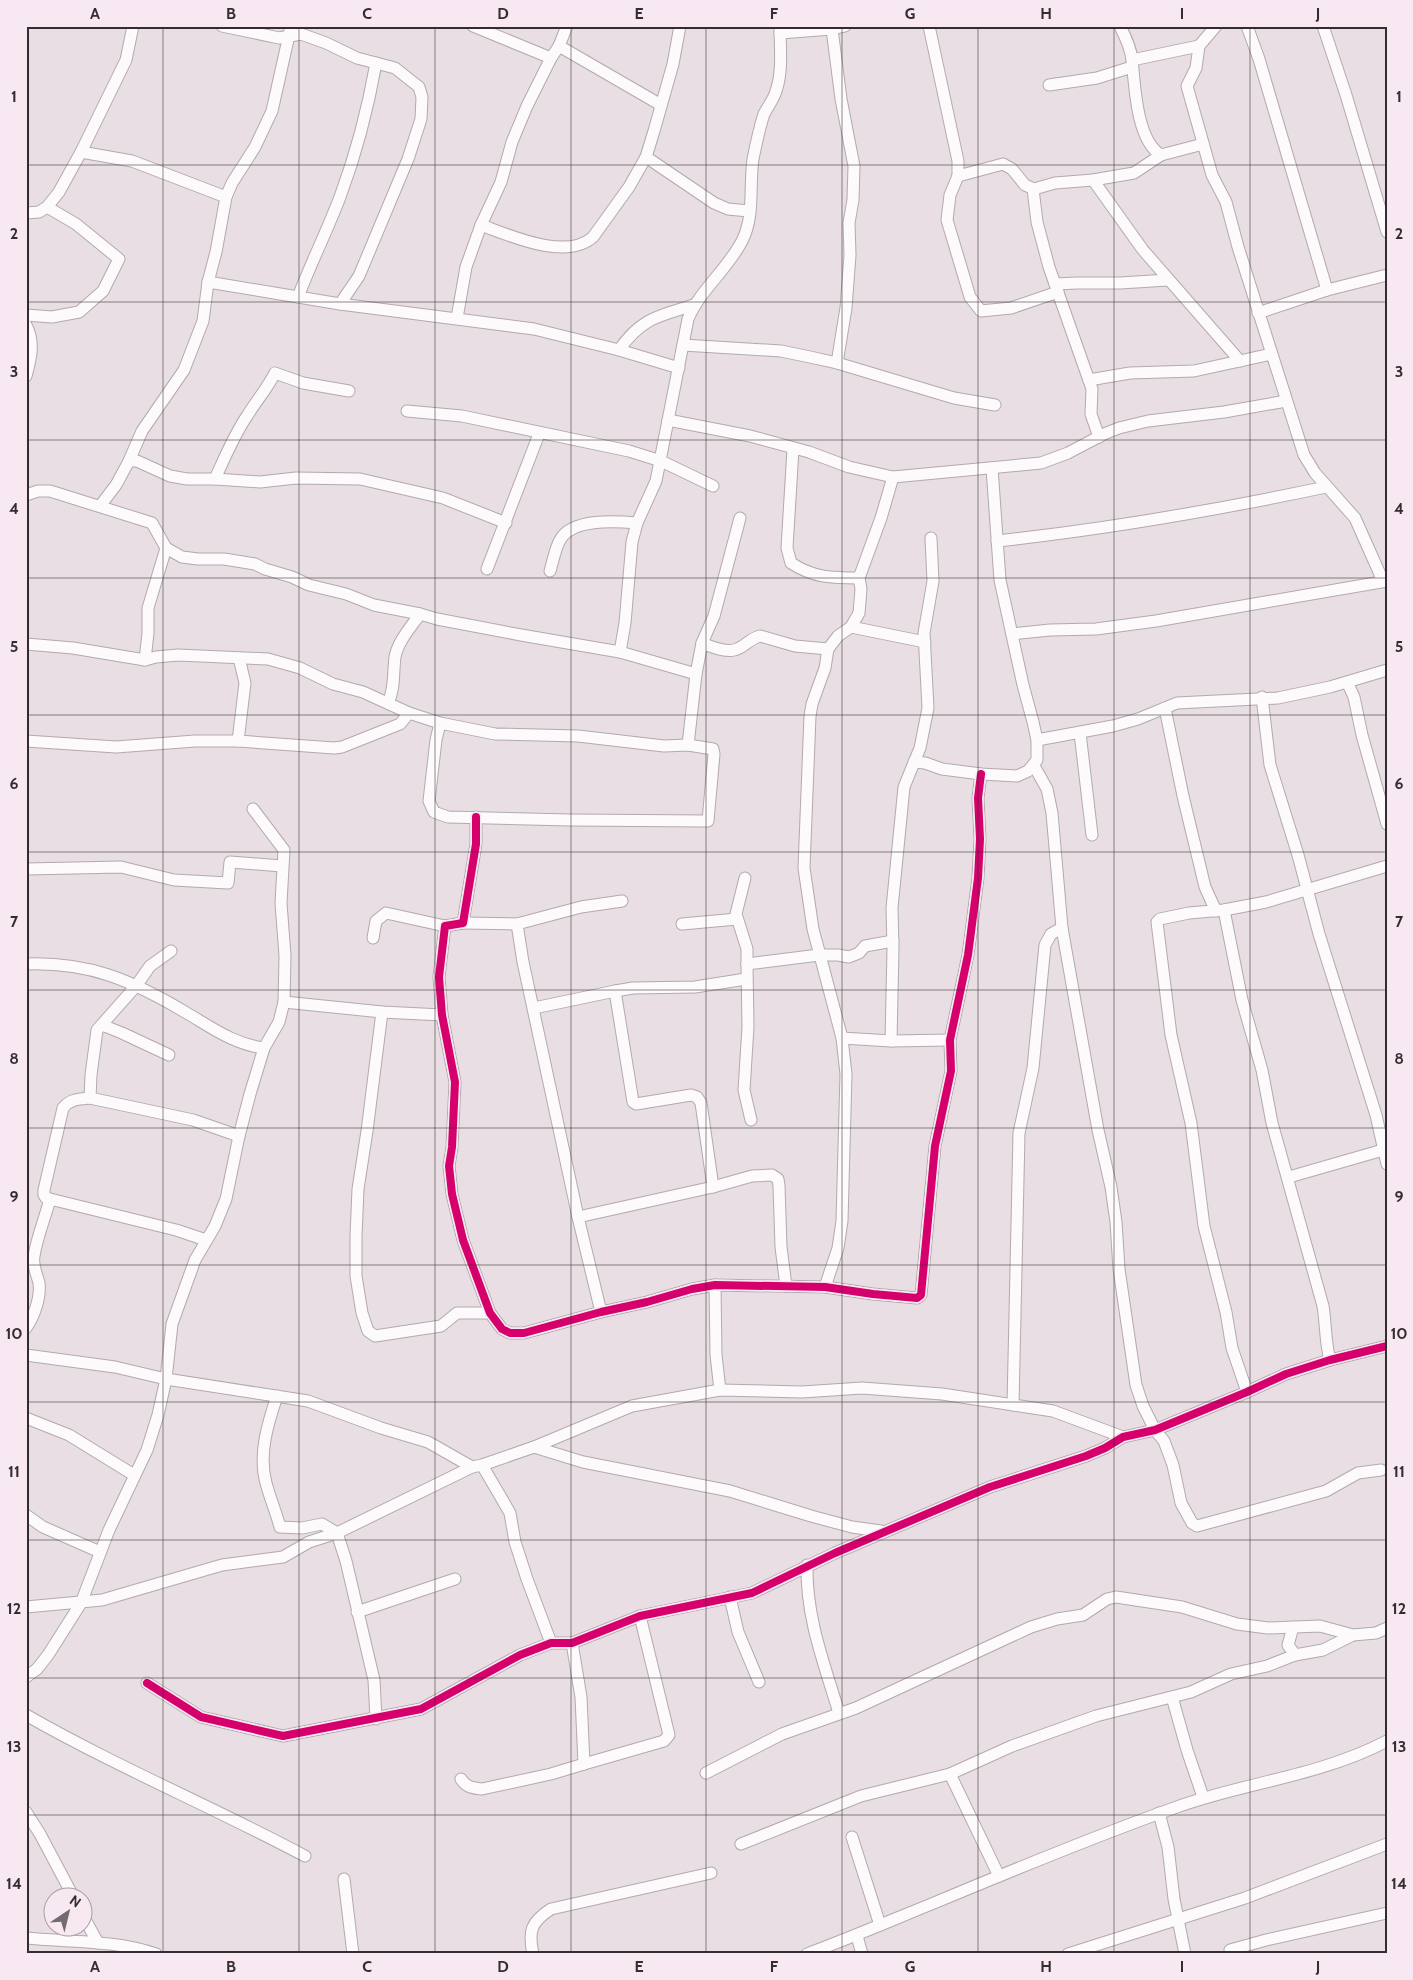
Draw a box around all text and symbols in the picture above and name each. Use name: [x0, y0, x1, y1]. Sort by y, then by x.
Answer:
text: A: [90, 4, 100, 23]
text: B: [226, 4, 236, 23]
text: C: [362, 4, 372, 23]
text: D: [497, 4, 509, 23]
text: E: [634, 4, 644, 23]
text: F: [770, 4, 779, 23]
text: G: [905, 4, 915, 23]
text: H: [1040, 4, 1052, 23]
text: I: [1180, 4, 1184, 23]
text: J: [1315, 4, 1320, 23]
text: 1: [11, 87, 17, 106]
text: 1: [1396, 87, 1402, 106]
text: 2: [10, 224, 18, 243]
text: 2: [1395, 224, 1403, 243]
text: 3: [10, 362, 18, 381]
text: 3: [1395, 362, 1403, 381]
text: 4: [9, 499, 19, 518]
text: 4: [1394, 499, 1404, 518]
text: 5: [10, 637, 18, 656]
text: 5: [1395, 637, 1403, 656]
text: 6: [10, 774, 19, 793]
text: 6: [1395, 774, 1404, 793]
text: 7: [10, 912, 19, 931]
text: 7: [1395, 912, 1404, 931]
text: 8: [9, 1049, 19, 1068]
text: 8: [1394, 1049, 1404, 1068]
text: 9: [10, 1187, 19, 1206]
text: 9: [1395, 1187, 1404, 1206]
text: 10: [5, 1324, 23, 1343]
text: 10: [1390, 1324, 1408, 1343]
text: 11: [8, 1462, 20, 1481]
text: 11: [1393, 1462, 1405, 1481]
text: 12: [7, 1599, 21, 1618]
text: 12: [1392, 1599, 1406, 1618]
text: 13: [7, 1737, 21, 1756]
text: 13: [1392, 1737, 1406, 1756]
text: 14: [6, 1874, 22, 1893]
text: 14: [1391, 1874, 1407, 1893]
north arrow: [42, 1888, 92, 1938]
text: N: [66, 1891, 85, 1912]
text: A: [90, 1957, 100, 1976]
text: B: [226, 1957, 236, 1976]
text: C: [362, 1957, 372, 1976]
text: D: [497, 1957, 509, 1976]
text: E: [634, 1957, 644, 1976]
text: F: [770, 1957, 779, 1976]
text: G: [905, 1957, 915, 1976]
text: H: [1040, 1957, 1052, 1976]
text: I: [1180, 1957, 1184, 1976]
text: J: [1315, 1957, 1320, 1976]

